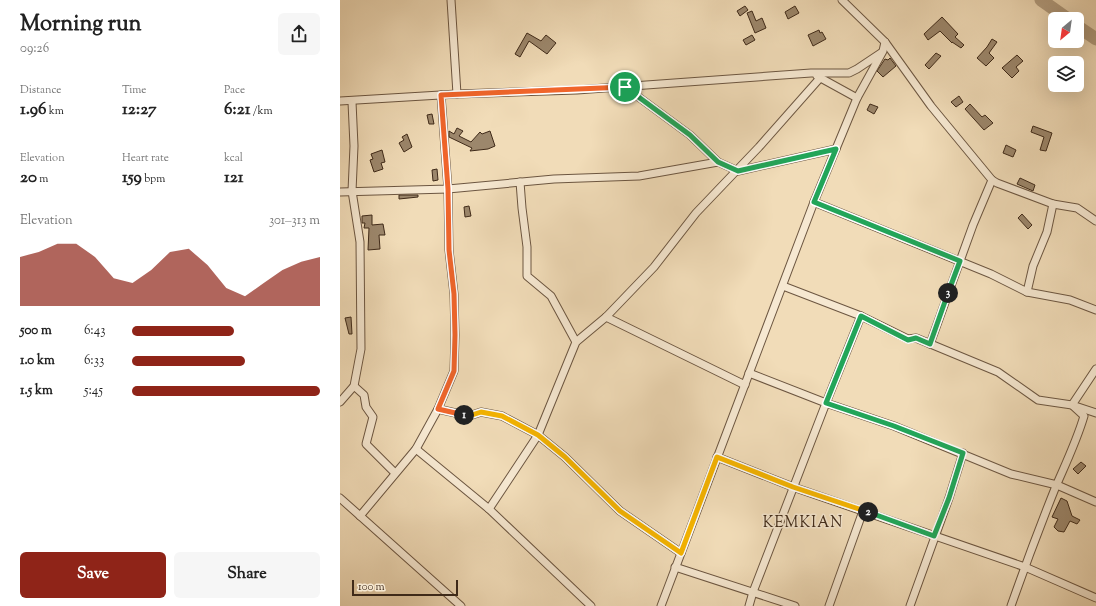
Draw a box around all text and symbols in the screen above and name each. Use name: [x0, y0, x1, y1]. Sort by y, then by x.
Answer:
text: Morning run: [20, 9, 142, 41]
north arrow: [1048, 12, 1084, 48]
map controls: [1048, 12, 1084, 92]
button: share: [278, 13, 320, 55]
text: 09:26: [20, 40, 49, 58]
button: layers: [1048, 56, 1084, 92]
pin: [608, 70, 642, 104]
icon: arrive: [614, 76, 636, 98]
text: Distance: [20, 82, 61, 98]
text: Time: [122, 82, 146, 98]
text: Pace: [224, 82, 245, 98]
text: 1.96: [20, 98, 46, 122]
text: 12:27: [122, 98, 157, 122]
text: 6:21: [224, 98, 250, 122]
text: km: [46, 103, 64, 119]
text: /km: [250, 103, 273, 119]
text: Elevation: [20, 150, 65, 166]
text: Heart rate: [122, 150, 169, 166]
text: kcal: [224, 150, 243, 166]
text: 20: [20, 166, 37, 190]
text: 159: [122, 166, 142, 190]
text: 121: [224, 166, 244, 190]
text: m: [37, 171, 48, 187]
text: bpm: [142, 171, 165, 187]
text: Elevation: [20, 212, 73, 230]
text: 301–313 m: [269, 212, 320, 230]
pin: 3: [938, 283, 958, 303]
text: 3: [946, 285, 950, 301]
text: 500 m: [20, 322, 52, 340]
text: 6:43: [84, 322, 106, 340]
text: 1.0 km: [20, 352, 55, 370]
text: 6:33: [84, 352, 104, 370]
text: 1.5 km: [20, 382, 53, 400]
text: 5:45: [84, 382, 103, 400]
pin: 1: [454, 405, 474, 425]
text: 1: [462, 407, 466, 423]
pin: 2: [858, 502, 878, 522]
text: 2: [865, 504, 871, 520]
district label: KEMKIAN: [763, 513, 843, 534]
button: Save: [20, 552, 166, 598]
button: Share: [174, 552, 320, 598]
scale bar: [352, 578, 458, 597]
text: 100 m: [358, 579, 385, 595]

